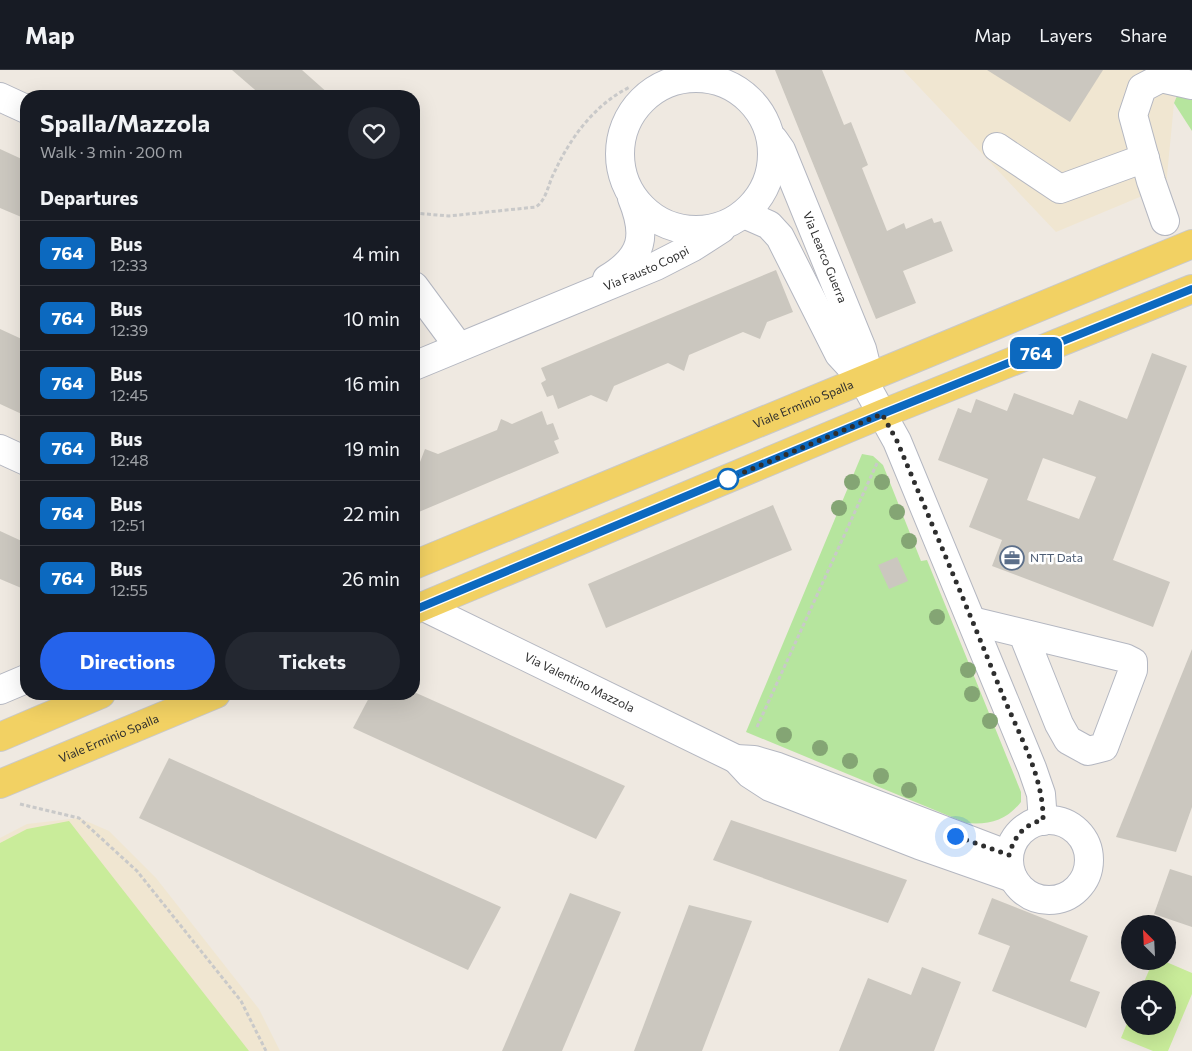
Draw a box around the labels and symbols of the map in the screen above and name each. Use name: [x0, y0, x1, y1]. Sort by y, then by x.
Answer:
street label: Via Learco Guerra: [801, 209, 850, 304]
street label: Via Fausto Coppi: [601, 242, 691, 293]
line badge: 764: [1007, 337, 1065, 369]
street label: Viale Erminio Spalla: [751, 377, 855, 430]
unlabelled marker: [717, 468, 739, 490]
office icon: NTT Data: [999, 545, 1025, 571]
place label: NTT Data: [1030, 550, 1083, 564]
street label: Via Valentino Mazzola: [522, 649, 637, 714]
street label: Viale Erminio Spalla: [56, 711, 161, 765]
your location: [943, 824, 968, 849]
north arrow: [1121, 915, 1176, 970]

